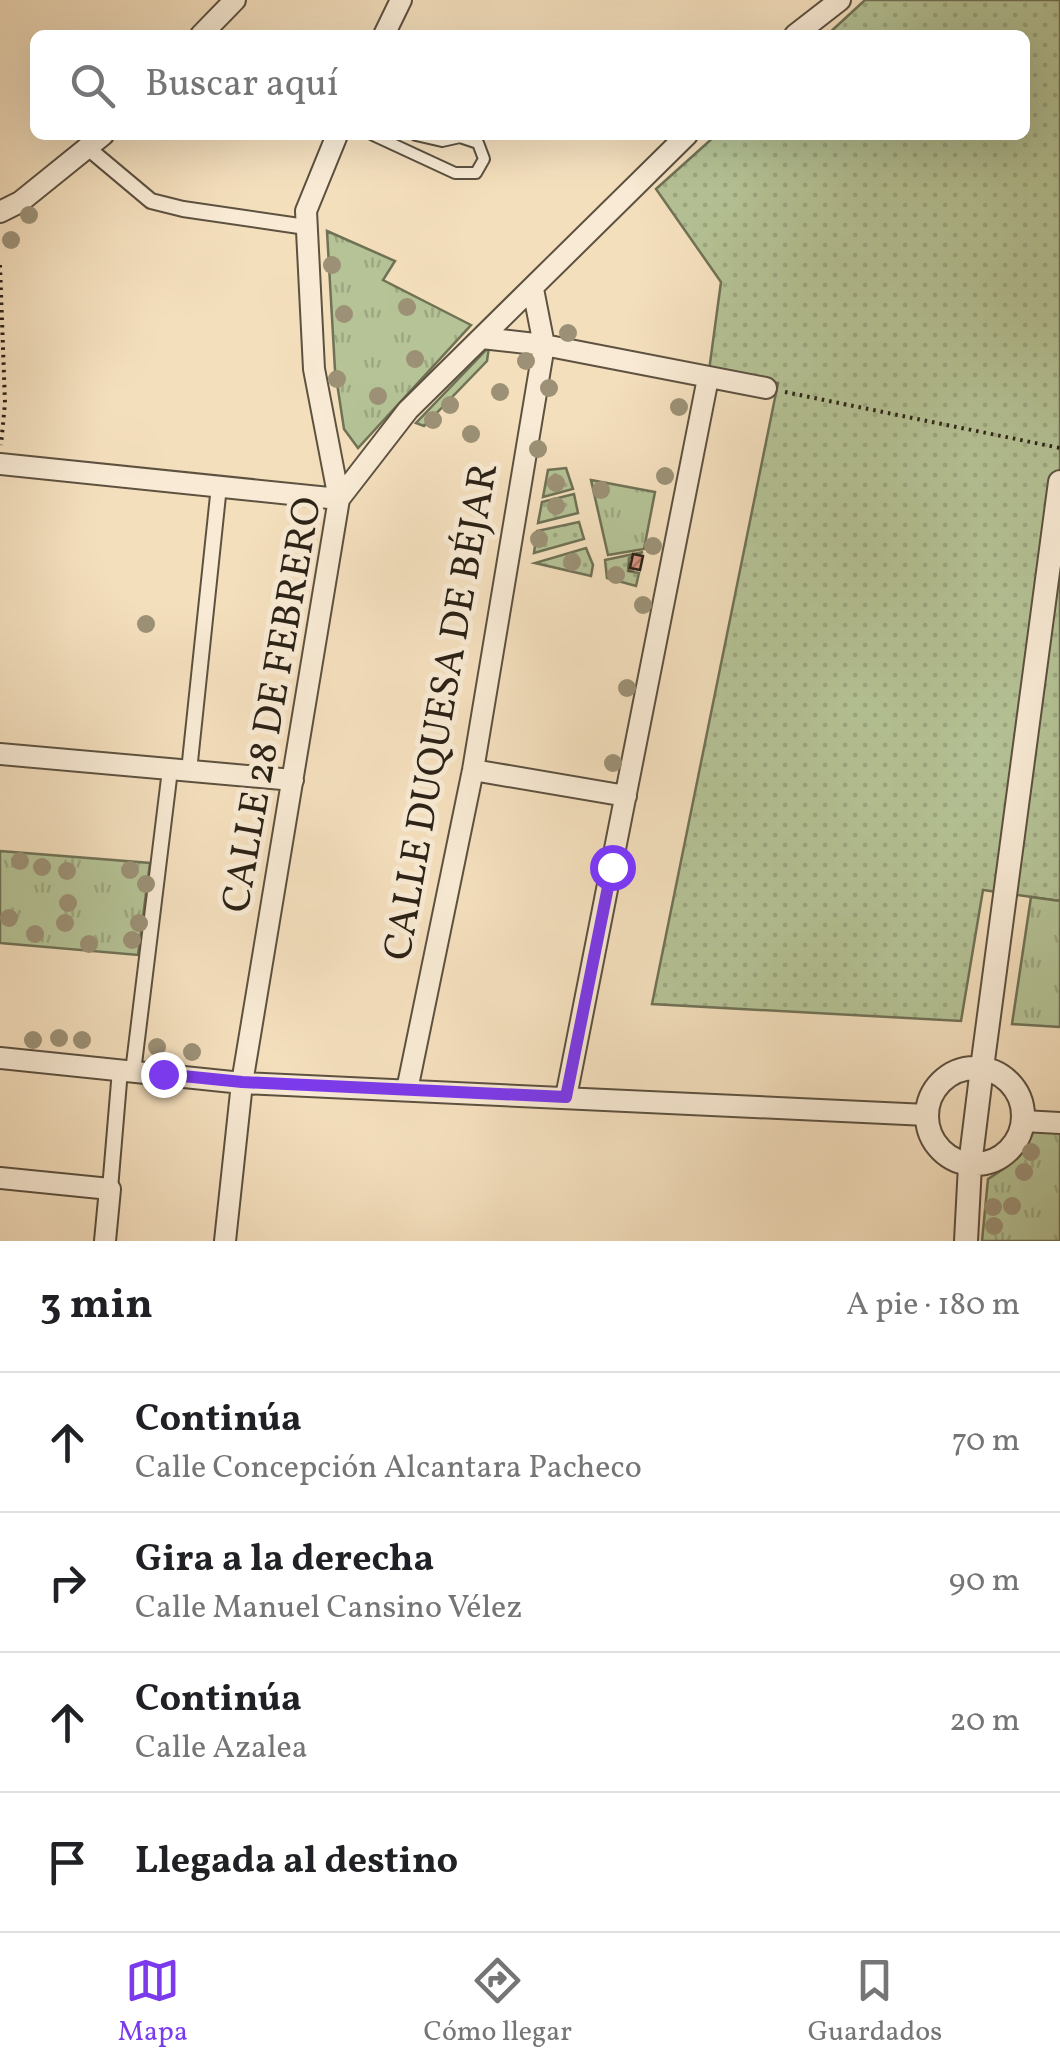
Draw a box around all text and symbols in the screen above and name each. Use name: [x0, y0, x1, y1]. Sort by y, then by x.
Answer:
search box: [30, 30, 1030, 140]
icon: search: [65, 58, 120, 113]
text: Buscar aquí: [145, 59, 338, 112]
street label: CALLE DUQUESA DE BÉJAR: [372, 459, 514, 965]
street label: CALLE 28 DE FEBRERO: [210, 493, 338, 917]
route start: [590, 845, 636, 891]
route end: [141, 1052, 187, 1098]
text: 3 min: [40, 1277, 153, 1336]
text: A pie · 180 m: [846, 1284, 1020, 1328]
text: Continúa: [135, 1394, 302, 1447]
icon: ahead: [40, 1415, 95, 1470]
text: 70 m: [952, 1420, 1020, 1464]
text: Calle Concepción Alcantara Pacheco: [135, 1447, 642, 1491]
text: Gira a la derecha: [135, 1534, 434, 1587]
icon: right: [40, 1555, 95, 1610]
text: 90 m: [949, 1560, 1020, 1604]
text: Calle Manuel Cansino Vélez: [135, 1587, 522, 1631]
text: Continúa: [135, 1674, 302, 1727]
icon: ahead: [40, 1695, 95, 1750]
text: 20 m: [949, 1700, 1020, 1744]
text: Calle Azalea: [135, 1727, 308, 1771]
icon: arrive: [40, 1835, 95, 1890]
text: Llegada al destino: [135, 1836, 458, 1889]
tab: Mapa: [118, 1953, 188, 2052]
tab: Cómo llegar: [424, 1953, 572, 2052]
tab: Guardados: [808, 1953, 942, 2052]

